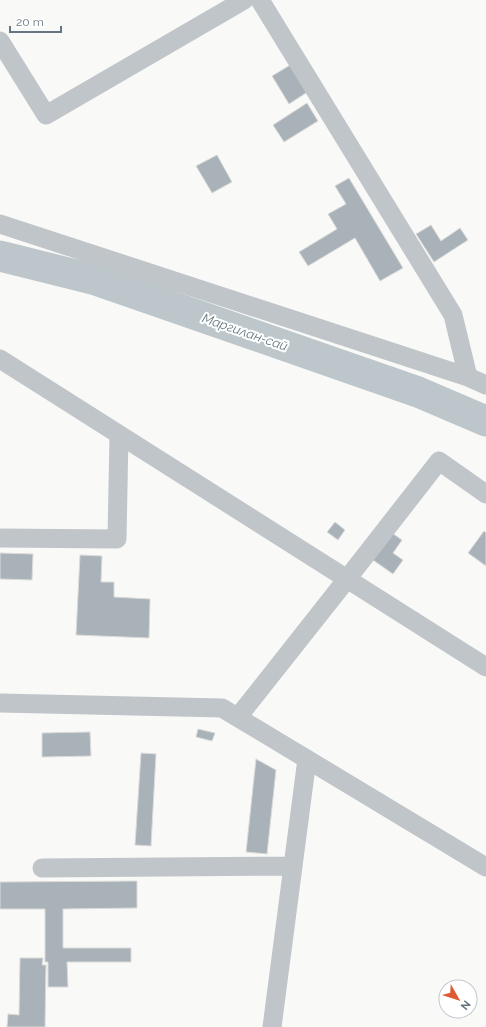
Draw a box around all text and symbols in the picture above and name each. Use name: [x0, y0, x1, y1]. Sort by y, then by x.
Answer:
scale bar: [10, 8, 61, 34]
text: 20 m: [16, 15, 44, 29]
water label: Маргилан-сай: [200, 310, 290, 354]
north arrow: [438, 979, 478, 1019]
text: N: [458, 998, 473, 1012]

